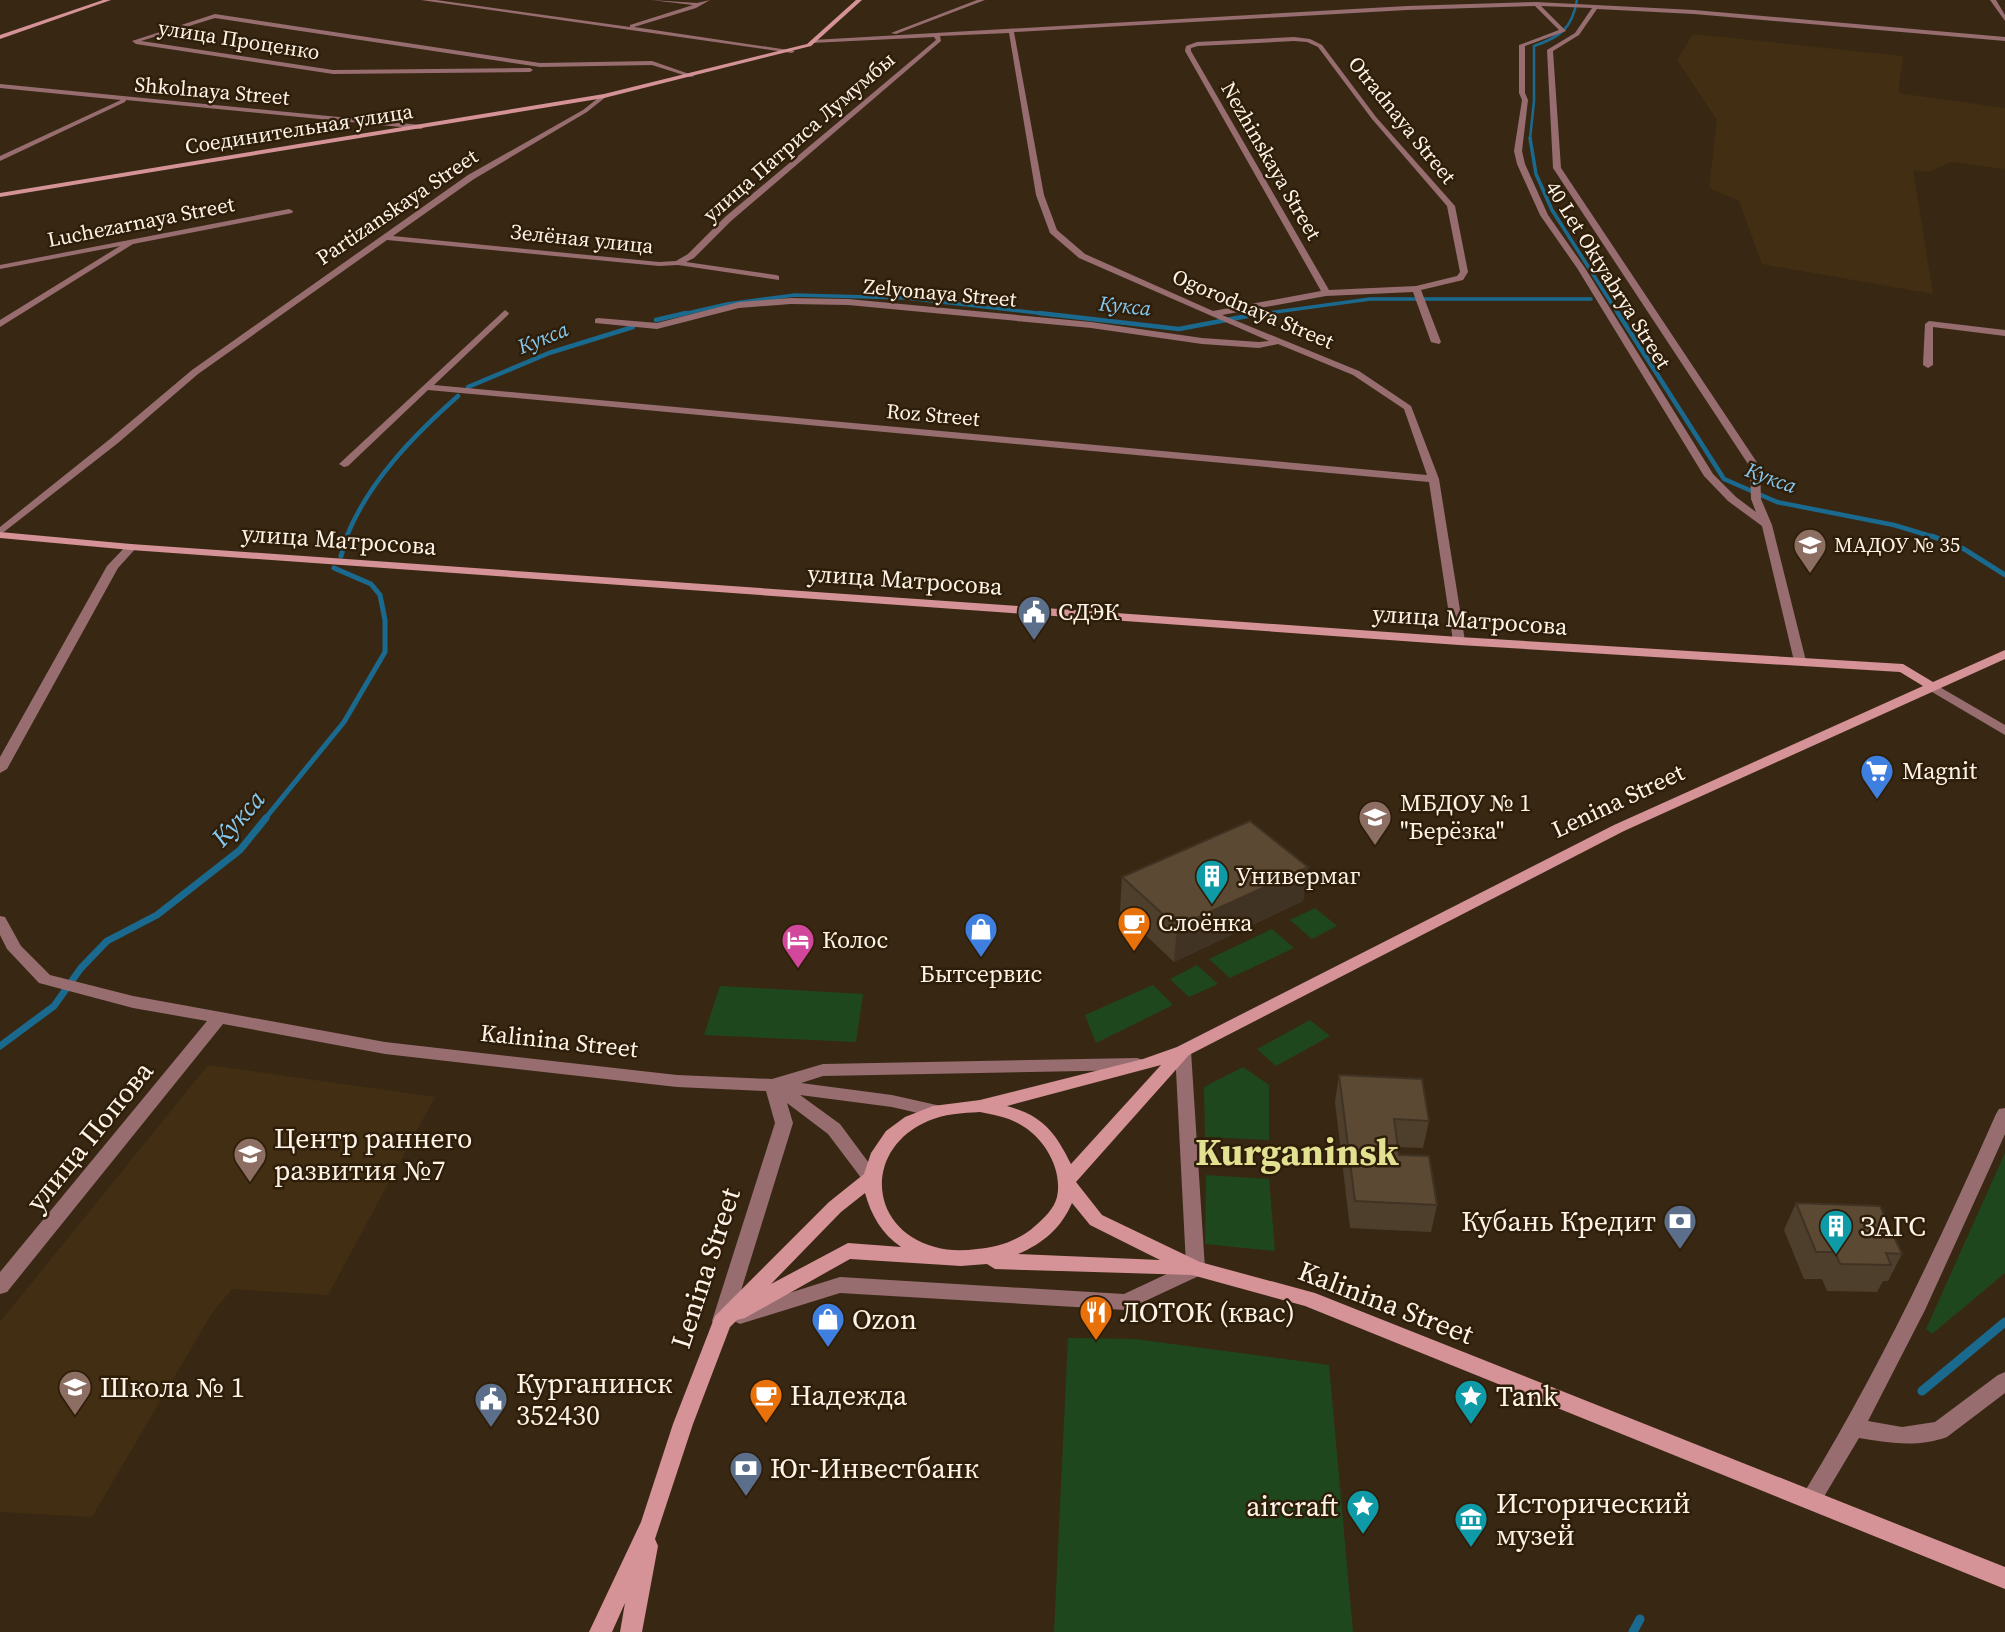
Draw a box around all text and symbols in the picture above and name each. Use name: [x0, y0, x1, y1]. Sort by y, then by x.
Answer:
street label: улица Проценко: [156, 12, 322, 67]
street label: улица Патриса Лумумбы: [696, 45, 901, 228]
street label: Otradnaya Street: [1342, 50, 1463, 190]
street label: Shkolnaya Street: [133, 69, 291, 112]
street label: Nezhinskaya Street: [1214, 76, 1329, 245]
street label: Соединительная улица: [183, 96, 415, 161]
street label: Partizanskaya Street: [310, 142, 483, 272]
street label: 40 Let Oktyabrya Street: [1539, 175, 1678, 374]
street label: Luchezarnaya Street: [45, 189, 237, 254]
street label: Зелёная улица: [509, 217, 655, 260]
street label: Ogorodnaya Street: [1168, 261, 1338, 356]
street label: Zelyonaya Street: [862, 271, 1018, 314]
water label: Кукса: [1096, 288, 1153, 323]
water label: Кукса: [512, 314, 573, 361]
street label: Roz Street: [885, 396, 981, 433]
water label: Кукса: [1741, 455, 1801, 500]
street label: улица Матросова: [240, 516, 438, 563]
school or university icon: МАДОУ № 35: [1791, 526, 1829, 575]
place label: МАДОУ № 35: [1834, 530, 1960, 559]
street label: улица Матросова: [806, 556, 1004, 603]
public building icon: СДЭК: [1015, 593, 1053, 642]
place label: СДЭК: [1058, 595, 1120, 628]
street label: улица Матросова: [1371, 596, 1569, 643]
supermarket icon: Magnit: [1858, 752, 1896, 801]
place label: Magnit: [1902, 754, 1977, 787]
street label: Lenina Street: [1546, 755, 1690, 846]
water label: Кукса: [202, 781, 273, 855]
place label: МБДОУ № 1 "Берёзка": [1400, 786, 1531, 847]
school or university icon: МБДОУ № 1 "Берёзка": [1356, 798, 1394, 847]
building icon: Универмаг: [1193, 857, 1231, 906]
place label: Универмаг: [1236, 859, 1361, 892]
cafe icon: Слоёнка: [1115, 904, 1153, 953]
place label: Слоёнка: [1158, 906, 1253, 939]
shop icon: Бытсервис: [962, 910, 1000, 959]
hotel icon: Колос: [779, 921, 817, 970]
place label: Колос: [822, 923, 888, 956]
place label: Бытсервис: [920, 957, 1042, 990]
street label: Kalinina Street: [479, 1016, 640, 1065]
street label: улица Попова: [17, 1052, 162, 1219]
place label: Центр раннего развития №7: [274, 1119, 472, 1189]
district label: Kurganinsk: [1195, 1126, 1399, 1178]
school or university icon: Центр раннего развития №7: [231, 1135, 269, 1184]
street label: Lenina Street: [661, 1182, 749, 1353]
place label: Кубань Кредит: [1461, 1202, 1656, 1240]
bank icon: Кубань Кредит: [1661, 1202, 1699, 1251]
building icon: ЗАГС: [1817, 1207, 1855, 1256]
place label: ЗАГС: [1860, 1207, 1926, 1245]
street label: Kalinina Street: [1293, 1251, 1480, 1353]
restaurant icon: ЛОТОК (квас): [1077, 1293, 1115, 1342]
place label: ЛОТОК (квас): [1120, 1293, 1295, 1331]
shop icon: Ozon: [809, 1300, 847, 1349]
place label: Ozon: [852, 1300, 917, 1338]
place label: Курганинск 352430: [516, 1364, 673, 1434]
school or university icon: Школа № 1: [56, 1368, 94, 1417]
place label: Школа № 1: [100, 1368, 245, 1406]
cafe icon: Надежда: [747, 1376, 785, 1425]
place label: Надежда: [790, 1376, 908, 1414]
place icon: Tank: [1452, 1377, 1490, 1426]
place label: Tank: [1496, 1377, 1559, 1415]
public building icon: Курганинск 352430: [472, 1380, 510, 1429]
bank icon: Юг-Инвестбанк: [727, 1449, 765, 1498]
place label: Юг-Инвестбанк: [770, 1449, 979, 1487]
place label: Исторический музей: [1496, 1484, 1690, 1554]
place label: aircraft: [1246, 1487, 1338, 1525]
place icon: aircraft: [1344, 1487, 1382, 1536]
museum icon: Исторический музей: [1452, 1500, 1490, 1549]

